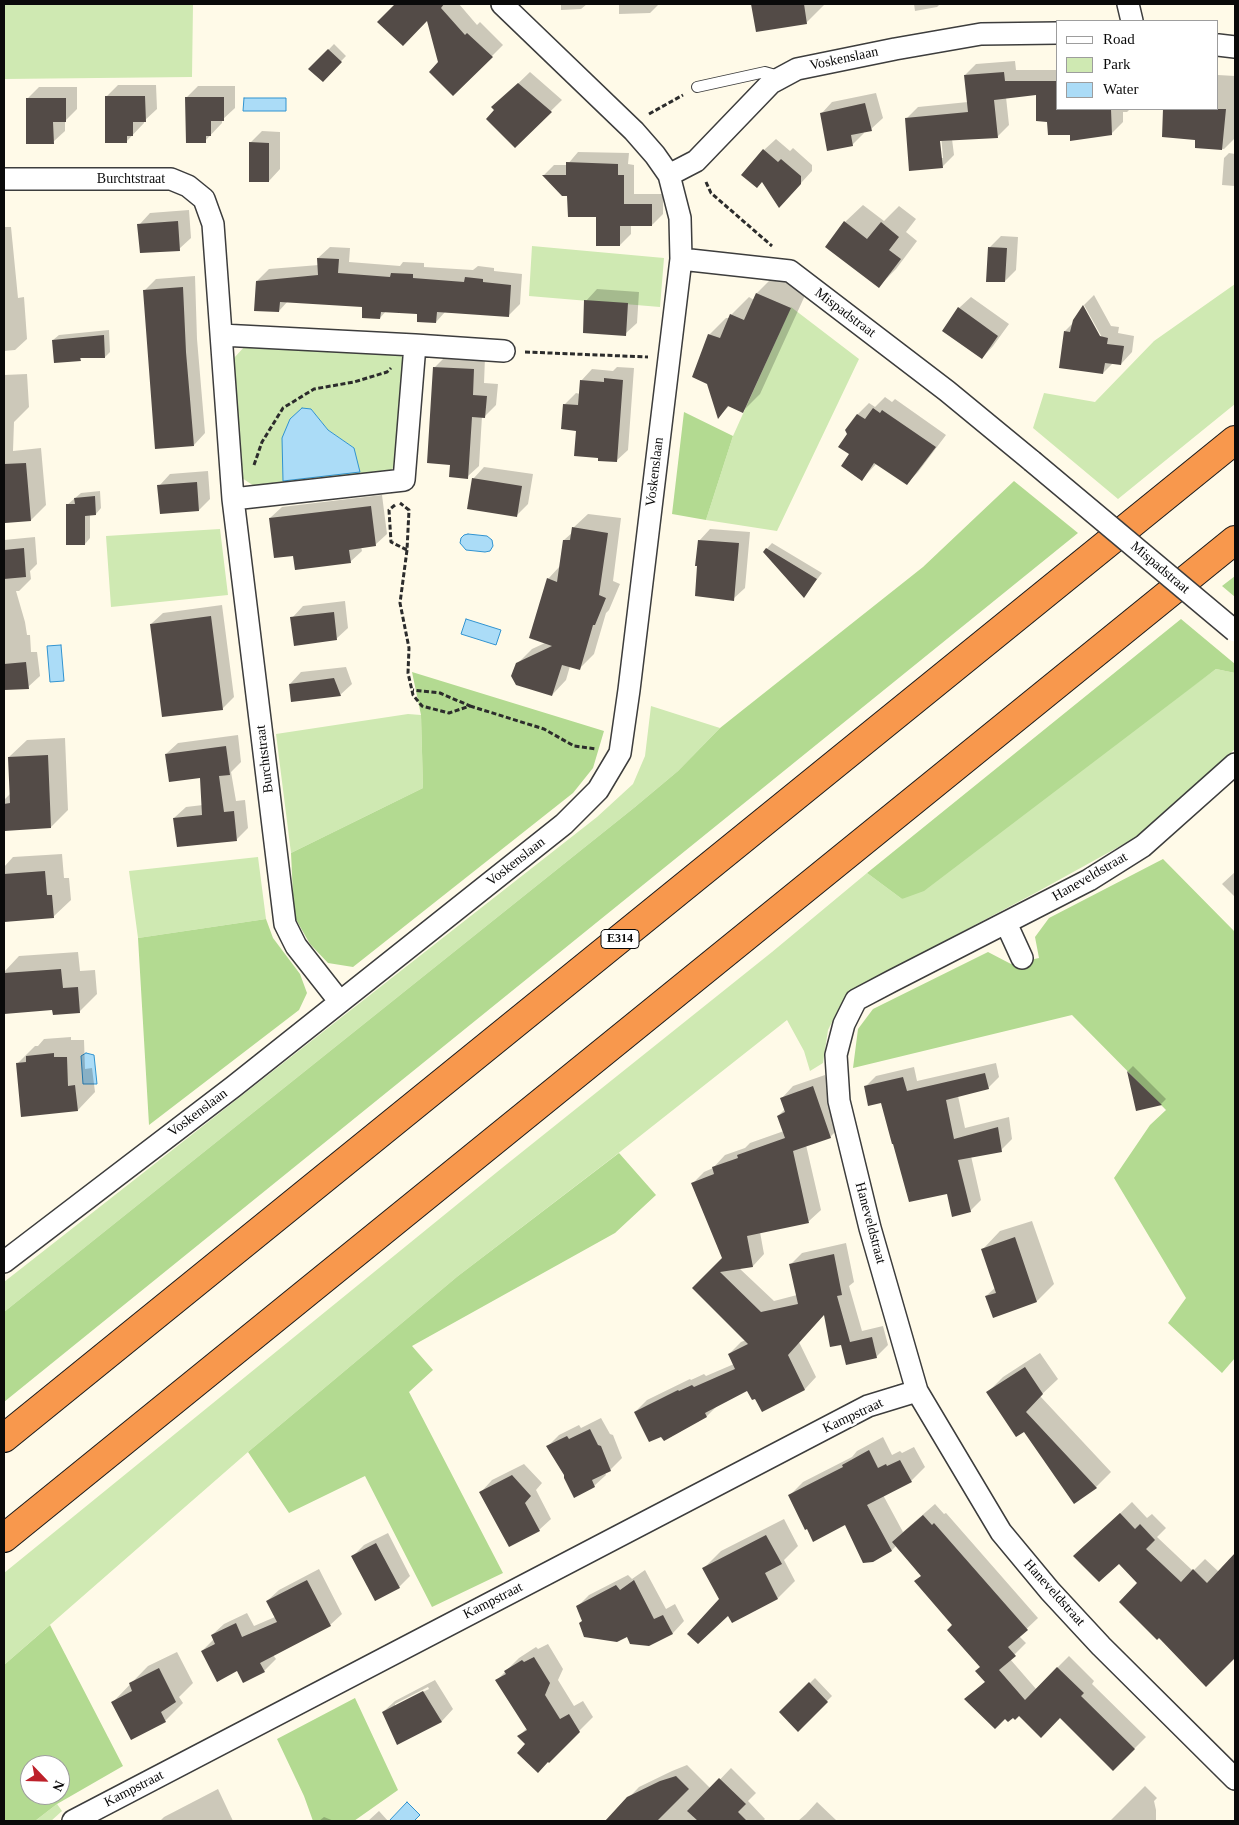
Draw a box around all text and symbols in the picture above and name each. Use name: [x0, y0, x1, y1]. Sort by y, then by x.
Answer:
legend: [1056, 20, 1219, 110]
text: Road: [1103, 31, 1135, 47]
street label: Voskenslaan: [808, 44, 880, 74]
text: Park: [1103, 56, 1131, 72]
text: Water: [1103, 81, 1138, 97]
street label: Burchtstraat: [97, 171, 165, 187]
street label: Mispadstraat: [811, 285, 879, 341]
street label: Voskenslaan: [642, 436, 668, 508]
street label: Mispadstraat: [1127, 538, 1193, 598]
street label: Burchtstraat: [252, 724, 278, 794]
street label: Voskenslaan: [483, 834, 549, 890]
street label: Haneveldstraat: [1049, 849, 1131, 905]
road number: E314: [601, 930, 639, 949]
street label: Voskenslaan: [165, 1085, 231, 1141]
street label: Haneveldstraat: [851, 1180, 889, 1266]
street label: Kampstraat: [820, 1395, 886, 1437]
street label: Haneveldstraat: [1020, 1556, 1088, 1630]
street label: Kampstraat: [460, 1579, 526, 1623]
north arrow: [20, 1755, 70, 1805]
street label: Kampstraat: [101, 1767, 167, 1811]
text: N: [49, 1778, 67, 1794]

